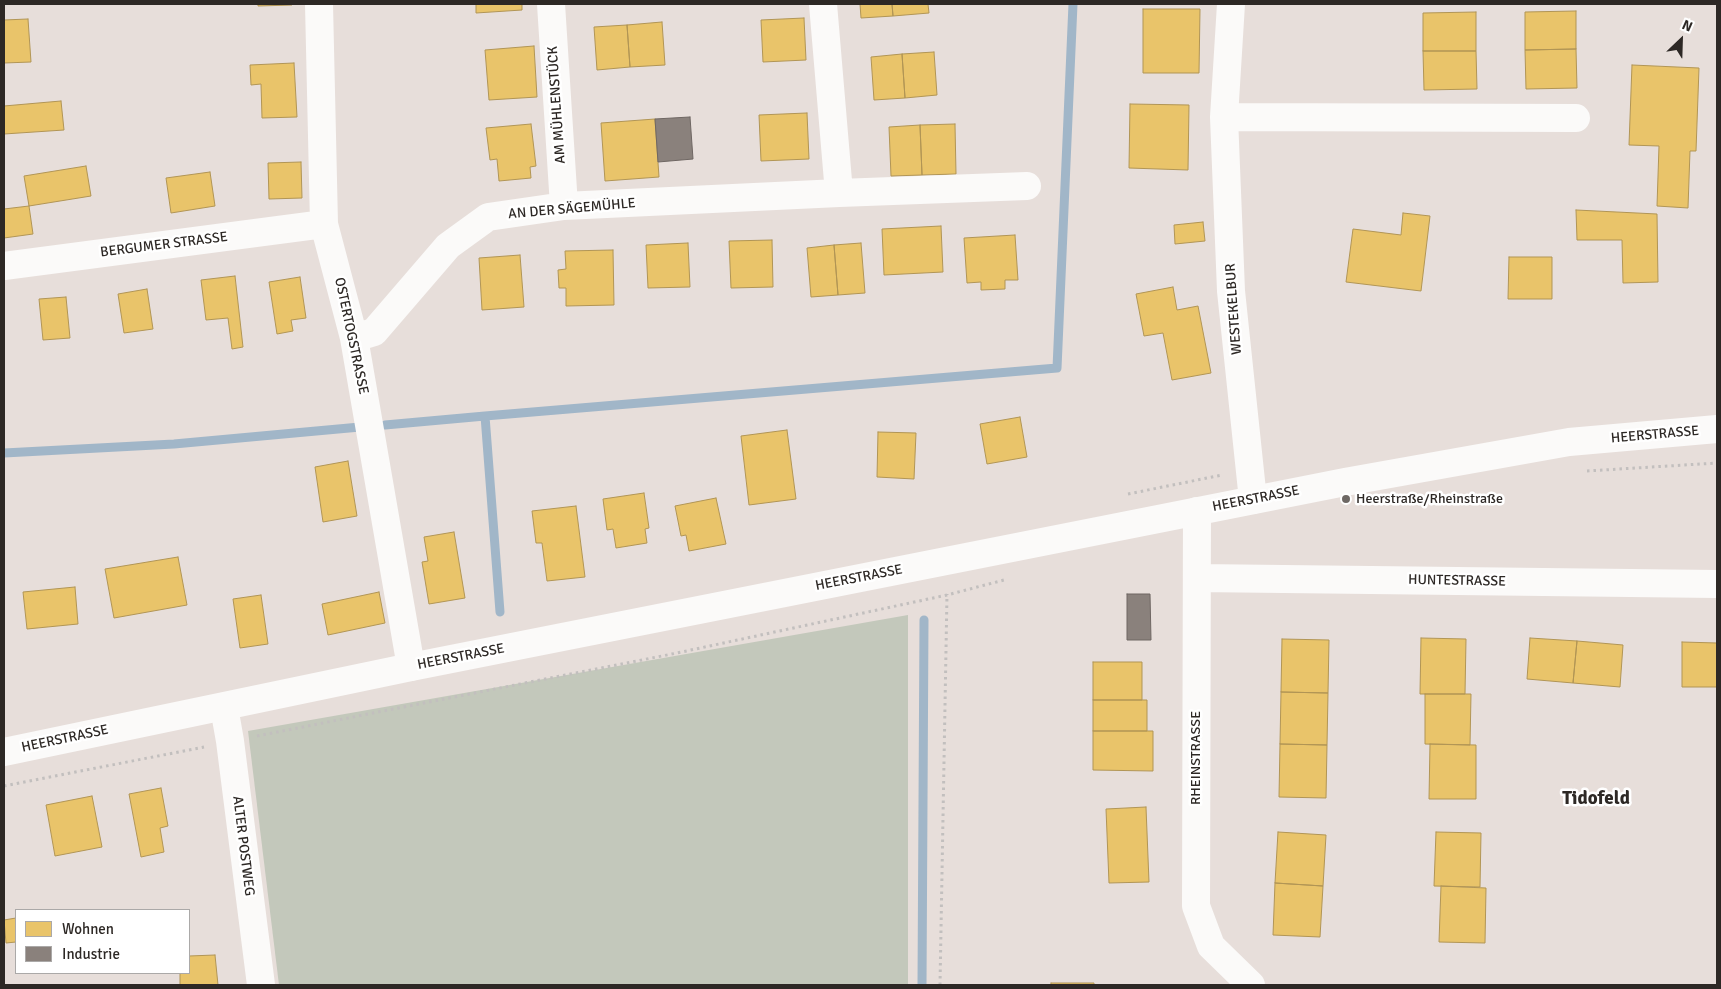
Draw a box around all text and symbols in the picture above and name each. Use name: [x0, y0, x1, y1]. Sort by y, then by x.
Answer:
north arrow: [1656, 15, 1706, 65]
text: N: [1679, 16, 1695, 36]
street label: AM MÜHLENSTÜCK: [545, 46, 569, 164]
street label: AN DER SÄGEMÜHLE: [508, 195, 636, 223]
street label: BERGUMER STRASSE: [99, 229, 229, 261]
street label: WESTEKELBUR: [1222, 263, 1246, 355]
street label: OSTERTOGSTRASSE: [330, 276, 372, 396]
street label: HEERSTRASSE: [1610, 423, 1700, 447]
street label: HEERSTRASSE: [1211, 482, 1301, 516]
place label: Heerstraße/Rheinstraße: [1356, 491, 1503, 507]
marker: Heerstraße/Rheinstraße: [1340, 493, 1352, 505]
street label: HEERSTRASSE: [814, 561, 904, 595]
street label: HUNTESTRASSE: [1408, 572, 1506, 590]
street label: HEERSTRASSE: [416, 640, 506, 674]
street label: RHEINSTRASSE: [1188, 711, 1204, 805]
street label: HEERSTRASSE: [20, 722, 110, 756]
district label: Tidofeld: [1562, 788, 1630, 810]
street label: ALTER POSTWEG: [229, 795, 257, 897]
legend: [15, 909, 190, 974]
text: Wohnen: [62, 920, 114, 938]
text: Industrie: [62, 945, 120, 963]

